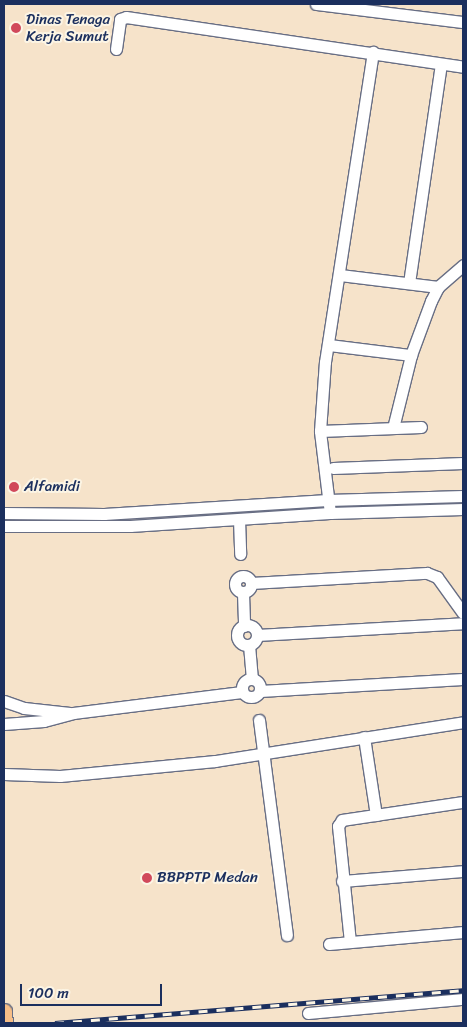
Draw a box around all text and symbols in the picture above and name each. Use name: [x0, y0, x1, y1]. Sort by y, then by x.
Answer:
place label: Dinas Tenaga Kerja Sumut: [26, 10, 111, 45]
marker: Dinas Tenaga Kerja Sumut: [10, 22, 22, 34]
place label: Alfamidi: [24, 478, 80, 496]
marker: Alfamidi: [8, 481, 20, 493]
place label: BBPPTP Medan: [157, 869, 258, 887]
marker: BBPPTP Medan: [141, 872, 153, 884]
scale bar: [22, 974, 165, 1006]
text: 100 m: [28, 980, 69, 1006]

